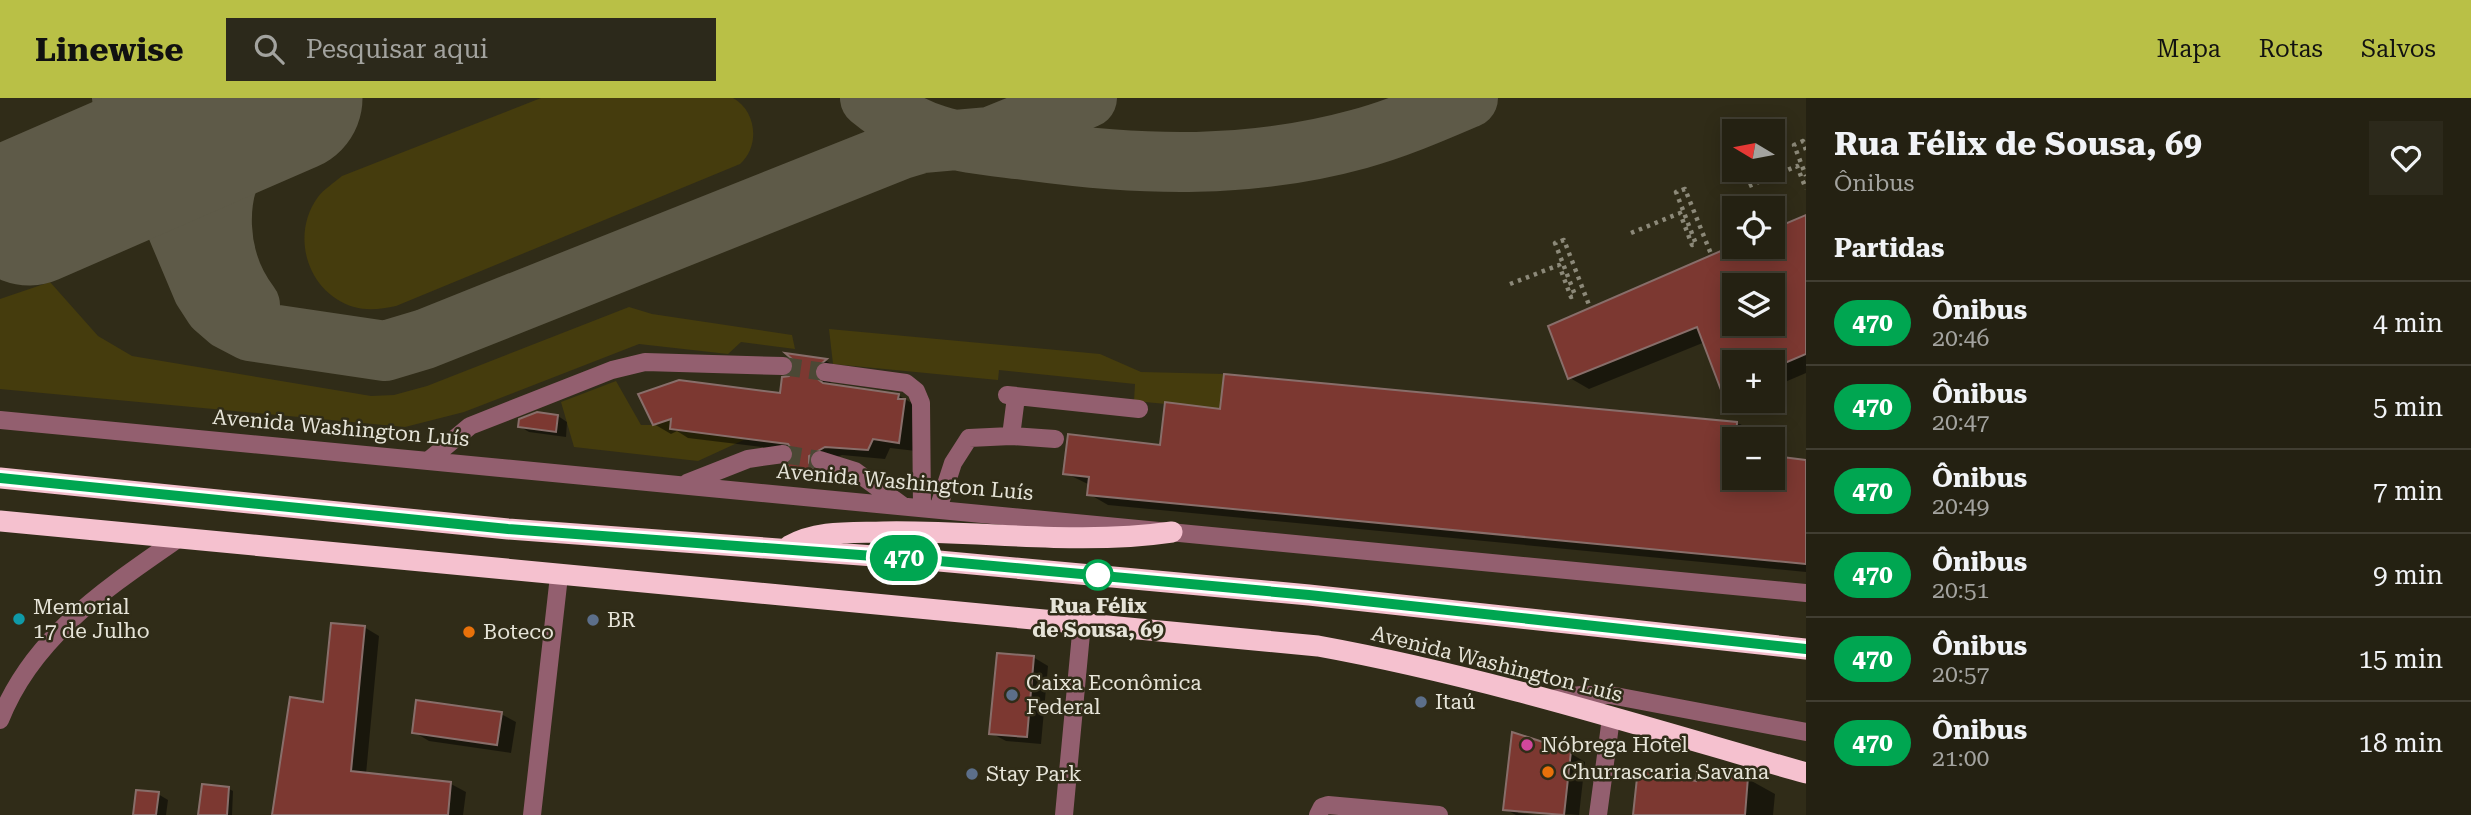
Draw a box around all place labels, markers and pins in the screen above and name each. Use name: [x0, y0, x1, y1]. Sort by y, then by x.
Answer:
marker: Rua Félix de Sousa, 69: [1083, 560, 1113, 590]
place label: Rua Félix de Sousa, 69: [1032, 594, 1164, 642]
place label: Memorial 17 de Julho: [33, 595, 150, 643]
place label: BR: [607, 608, 636, 632]
marker: Memorial 17 de Julho: [11, 611, 27, 627]
marker: BR: [585, 612, 601, 628]
place label: Boteco: [483, 620, 554, 644]
marker: Boteco: [461, 624, 477, 640]
place label: Caixa Econômica Federal: [1026, 671, 1202, 719]
marker: Caixa Econômica Federal: [1004, 687, 1020, 703]
place label: Itaú: [1435, 690, 1475, 714]
marker: Itaú: [1413, 694, 1429, 710]
place label: Nóbrega Hotel: [1541, 733, 1688, 757]
marker: Nóbrega Hotel: [1519, 737, 1535, 753]
place label: Churrascaria Savana: [1562, 760, 1770, 784]
place label: Stay Park: [986, 762, 1082, 786]
marker: Churrascaria Savana: [1540, 764, 1556, 780]
marker: Stay Park: [964, 766, 980, 782]

